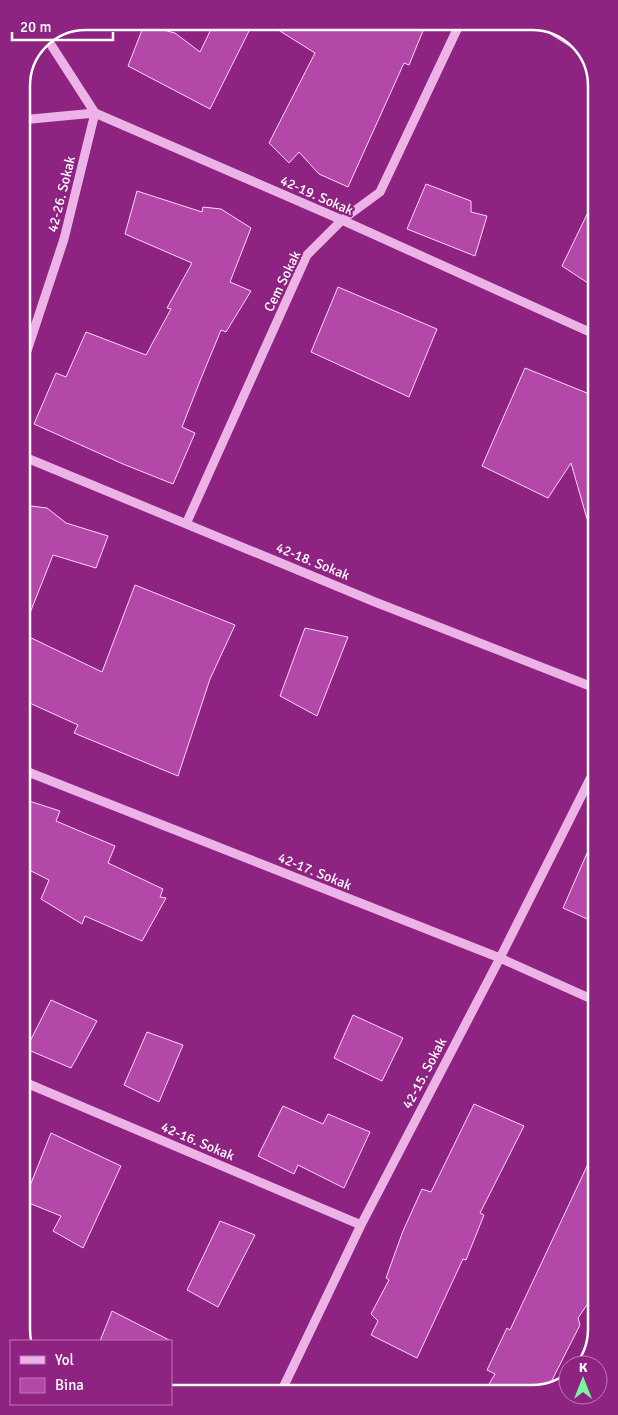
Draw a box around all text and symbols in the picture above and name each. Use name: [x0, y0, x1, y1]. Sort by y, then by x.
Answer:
scale bar: [12, 10, 114, 42]
text: 20 m: [20, 18, 51, 36]
street label: 42-26. Sokak: [44, 154, 79, 234]
street label: 42-19. Sokak: [278, 172, 356, 219]
street label: Cem Sokak: [260, 248, 305, 315]
street label: 42-18. Sokak: [273, 539, 352, 584]
street label: 42-17. Sokak: [275, 849, 354, 894]
street label: 42-15. Sokak: [399, 1035, 450, 1112]
street label: 42-16. Sokak: [159, 1118, 237, 1165]
legend: [10, 1340, 172, 1405]
text: Yol: [55, 1351, 74, 1369]
north arrow: [558, 1355, 608, 1405]
text: K: [579, 1359, 588, 1376]
text: Bina: [55, 1376, 84, 1394]

